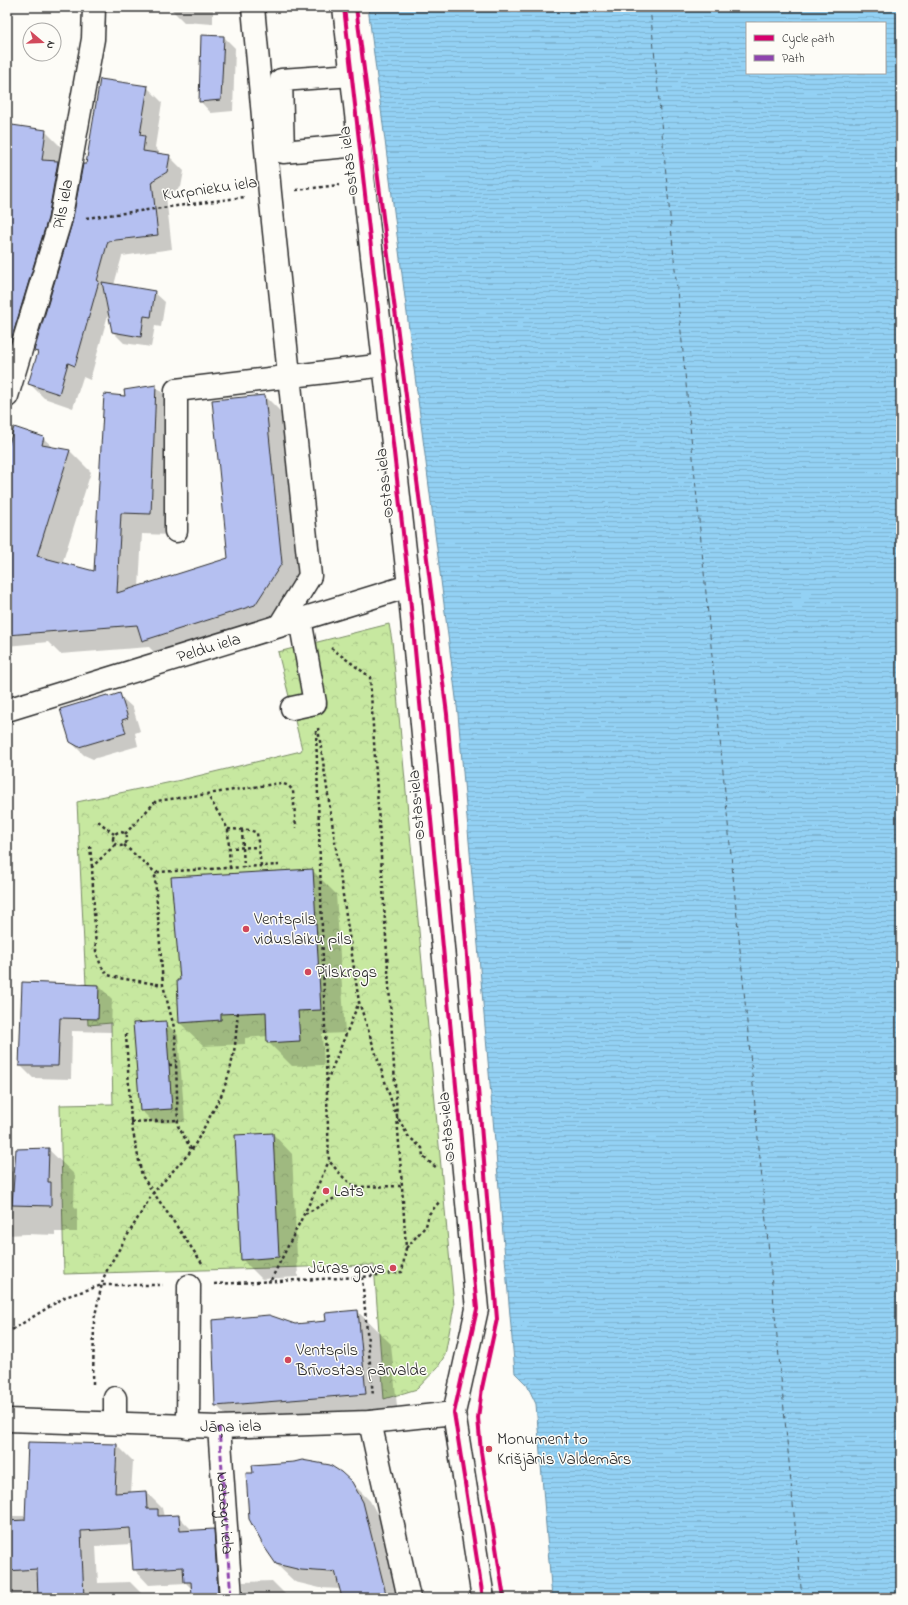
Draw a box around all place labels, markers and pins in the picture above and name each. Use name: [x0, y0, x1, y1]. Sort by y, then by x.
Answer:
place label: Ventspils viduslaiku pils: [253, 907, 352, 952]
marker: Ventspils viduslaiku pils: [241, 924, 251, 934]
place label: Pilskrogs: [316, 960, 377, 987]
marker: Pilskrogs: [303, 967, 313, 977]
place label: Lats: [334, 1179, 364, 1204]
marker: Lats: [321, 1186, 331, 1196]
place label: Jūras govs: [308, 1256, 385, 1283]
marker: Jūras govs: [388, 1263, 398, 1273]
place label: Ventspils Brīvostas pārvalde: [295, 1338, 427, 1383]
marker: Ventspils Brīvostas pārvalde: [283, 1355, 293, 1365]
place label: Monument to Krišjānis Valdemārs: [497, 1427, 632, 1472]
marker: Monument to Krišjānis Valdemārs: [484, 1444, 494, 1454]

